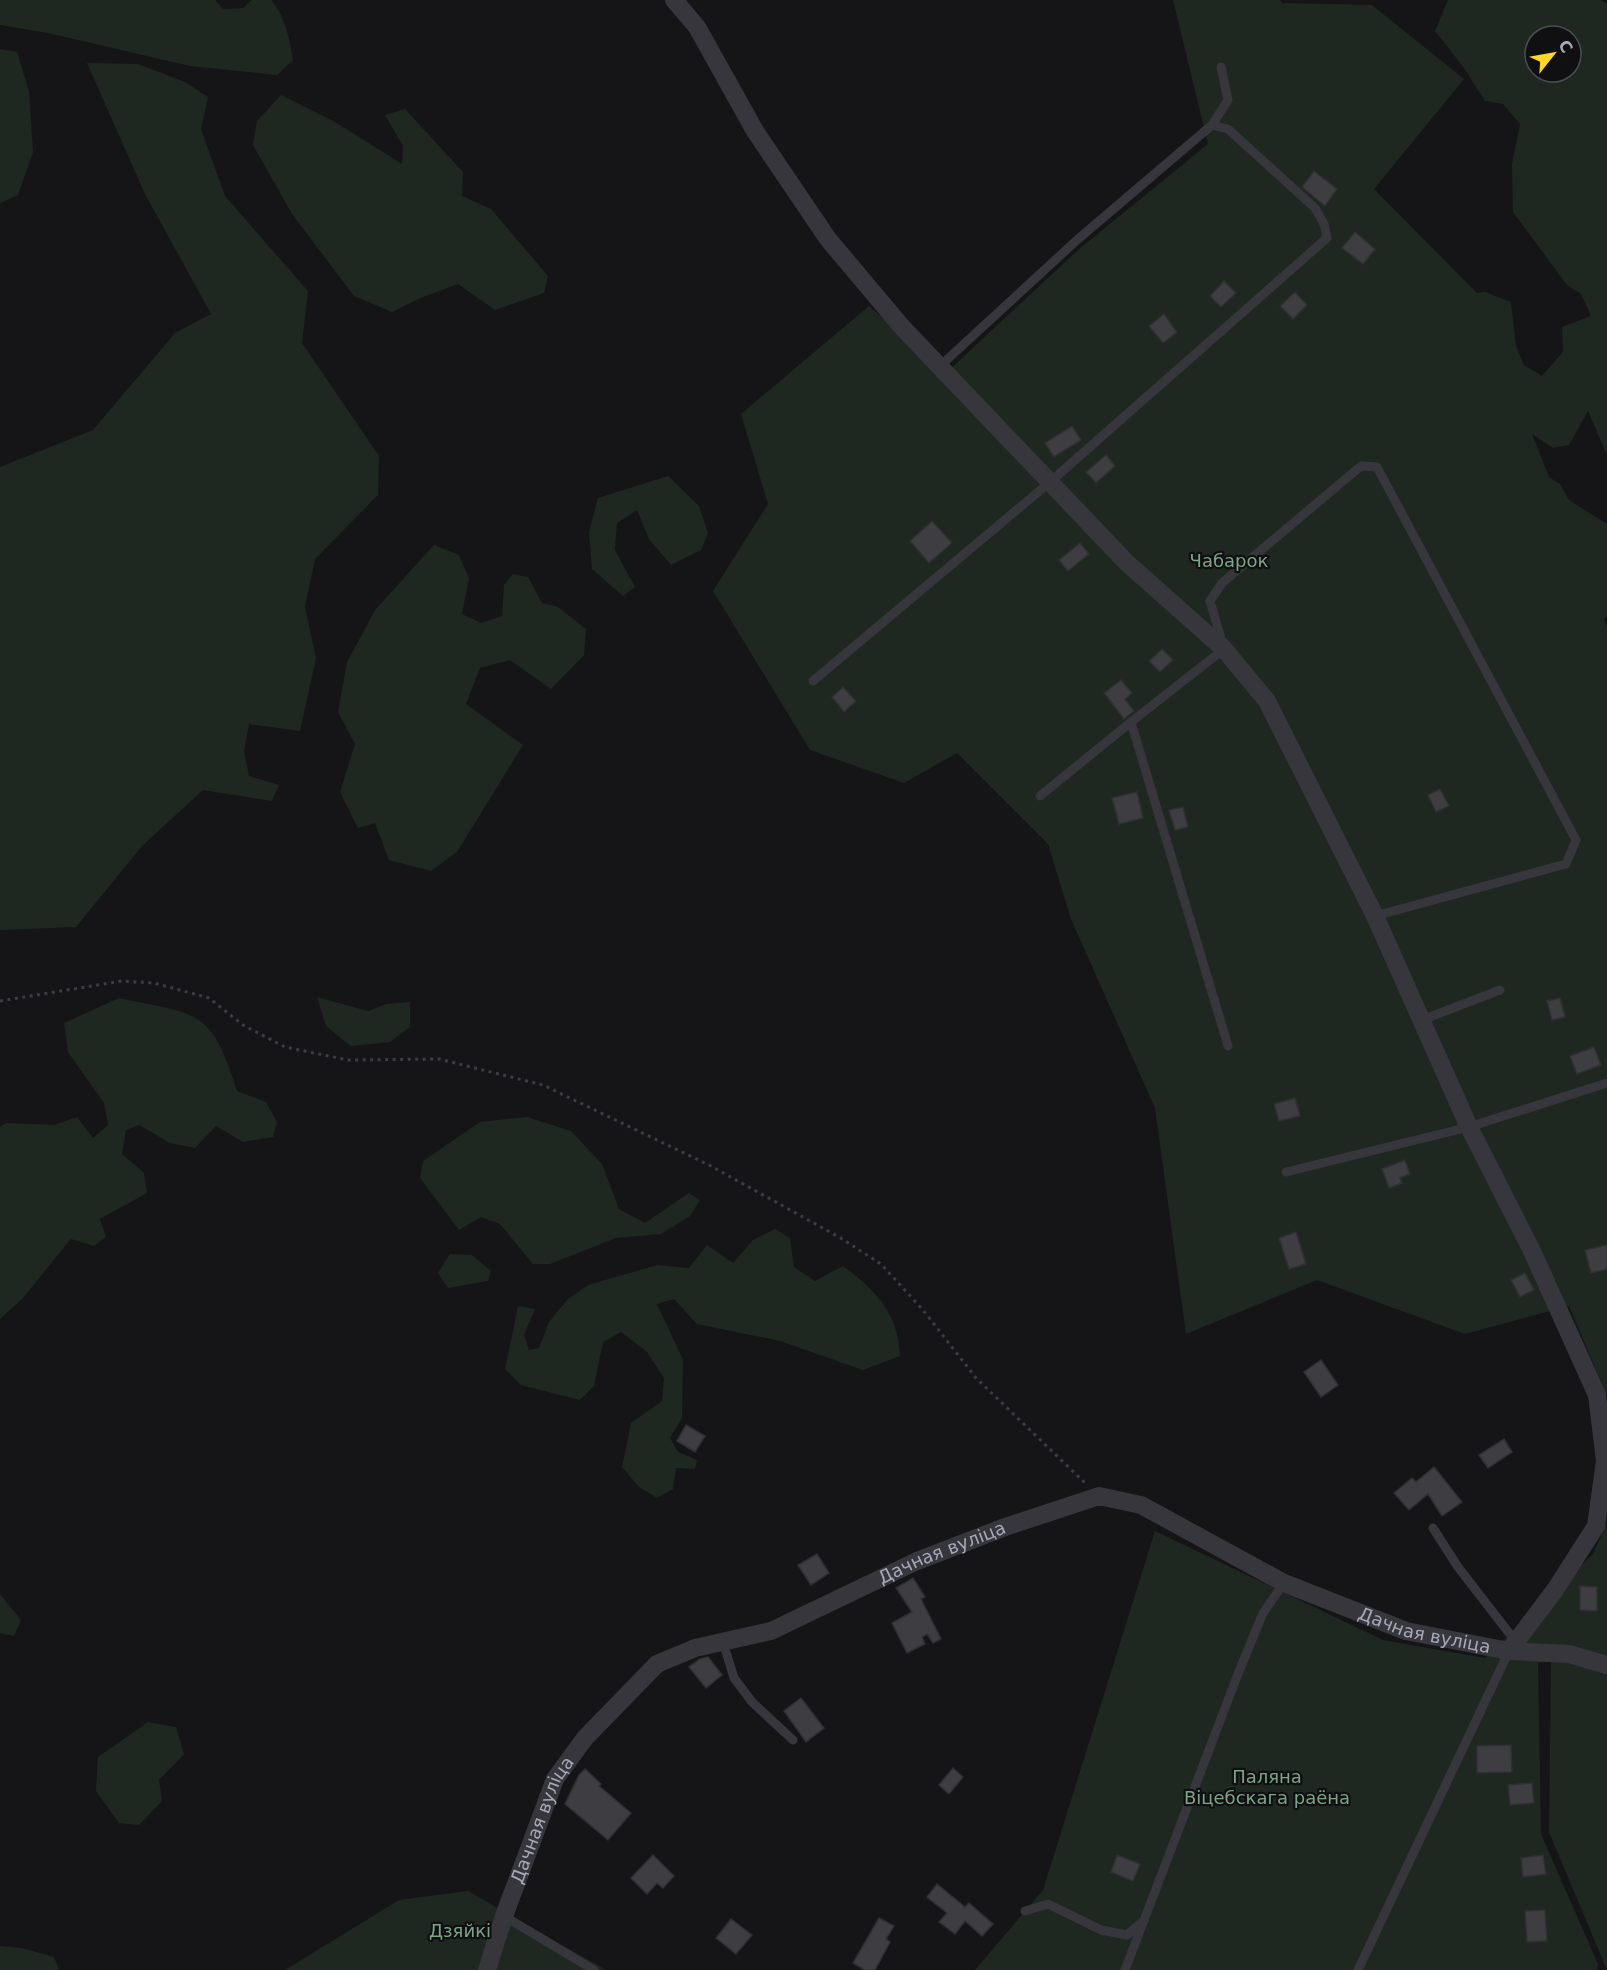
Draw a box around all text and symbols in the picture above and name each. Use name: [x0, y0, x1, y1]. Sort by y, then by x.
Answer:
north arrow: [1523, 24, 1583, 84]
text: С: [1554, 37, 1577, 56]
park label: Чабарок: [1190, 550, 1269, 571]
street label: Дачная вуліца: [874, 1517, 1009, 1588]
street label: Дачная вуліца: [1356, 1602, 1492, 1657]
street label: Дачная вуліца: [506, 1752, 578, 1886]
park label: Паляна Віцебскага раёна: [1184, 1766, 1350, 1808]
park label: Дзяйкі: [429, 1920, 491, 1941]

